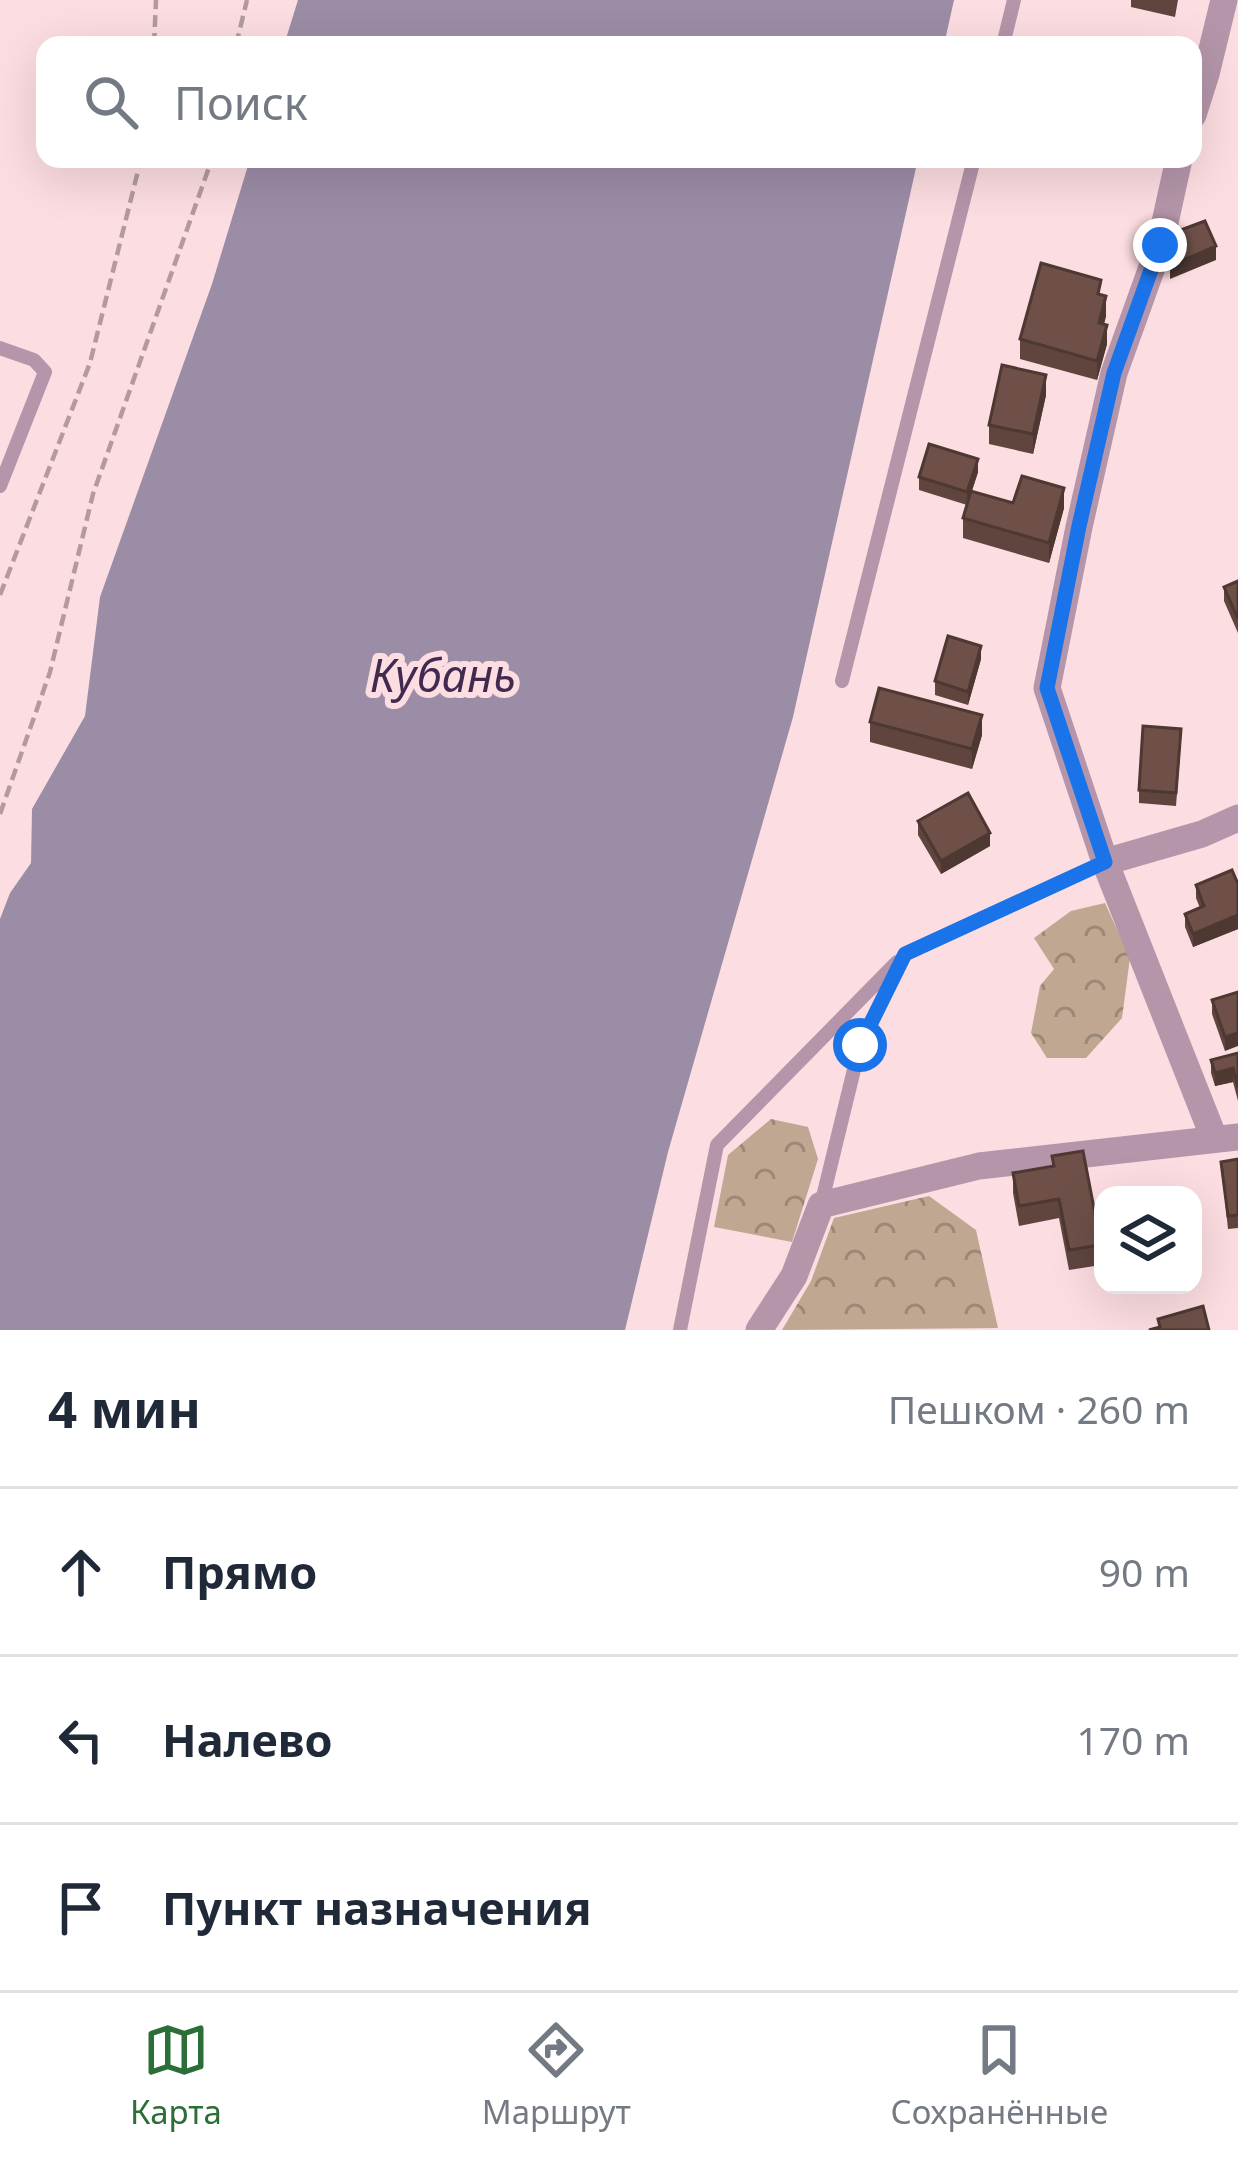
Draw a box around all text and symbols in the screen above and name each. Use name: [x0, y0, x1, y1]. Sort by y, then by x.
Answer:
search box: [36, 36, 1202, 168]
icon: search: [78, 69, 144, 135]
text: Поиск: [174, 72, 308, 133]
route end: [1133, 218, 1187, 272]
water label: Кубань: [370, 644, 516, 705]
route start: [833, 1018, 887, 1072]
map controls: [1094, 1186, 1202, 1294]
button: layers: [1094, 1186, 1202, 1294]
text: 4 мин: [48, 1373, 201, 1443]
text: Пешком · 260 m: [888, 1382, 1190, 1435]
icon: ahead: [48, 1539, 114, 1605]
text: Прямо: [162, 1541, 317, 1602]
text: 90 m: [1099, 1545, 1190, 1598]
icon: left: [48, 1707, 114, 1773]
text: Налево: [162, 1709, 333, 1770]
text: 170 m: [1076, 1713, 1190, 1766]
icon: arrive: [48, 1875, 114, 1941]
text: Пункт назначения: [162, 1877, 592, 1938]
tab: Карта: [130, 2017, 222, 2134]
tab: Маршрут: [482, 2017, 631, 2134]
tab: Сохранённые: [891, 2017, 1108, 2134]

